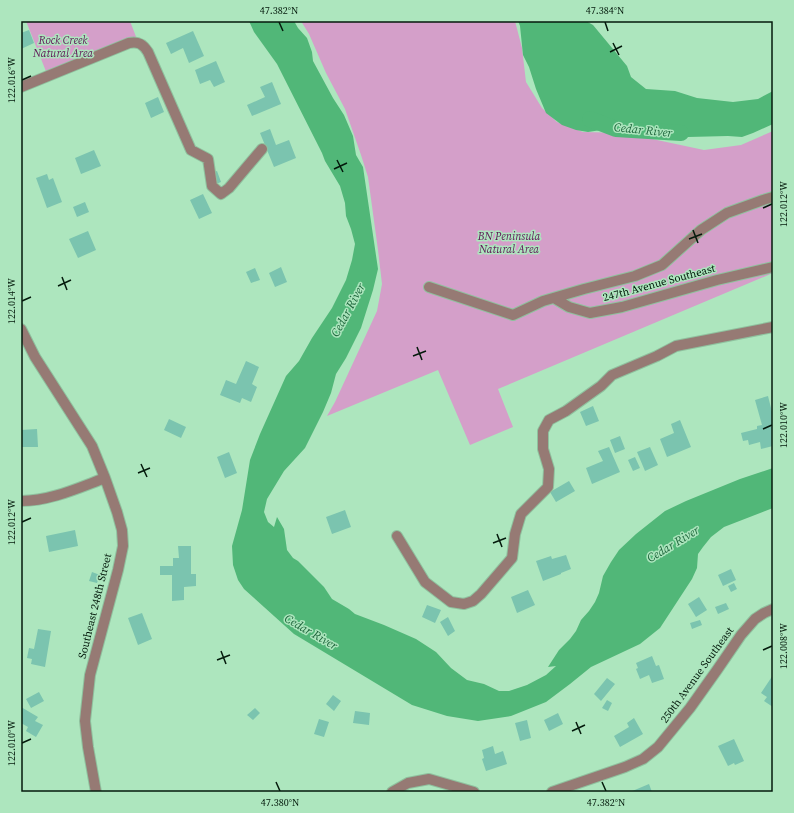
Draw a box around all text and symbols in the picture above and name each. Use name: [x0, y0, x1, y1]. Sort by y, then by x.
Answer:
text: 47.382°N: [260, 4, 298, 17]
text: 47.384°N: [586, 4, 624, 17]
park label: Rock Creek Natural Area: [32, 33, 93, 61]
text: 122.016°W: [5, 57, 18, 103]
water label: Cedar River: [613, 119, 674, 141]
text: 122.012°W: [777, 181, 790, 227]
park label: BN Peninsula Natural Area: [477, 229, 540, 257]
street label: 247th Avenue Southeast: [601, 261, 717, 305]
text: 122.014°W: [5, 278, 18, 324]
water label: Cedar River: [327, 279, 369, 340]
text: 122.010°W: [777, 402, 790, 448]
text: 122.012°W: [5, 499, 18, 545]
water label: Cedar River: [644, 521, 703, 566]
street label: Southeast 248th Street: [75, 551, 115, 660]
water label: Cedar River: [282, 610, 341, 654]
text: 122.008°W: [777, 623, 790, 669]
street label: 250th Avenue Southeast: [657, 624, 737, 726]
text: 122.010°W: [5, 720, 18, 766]
text: 47.380°N: [261, 796, 299, 809]
text: 47.382°N: [587, 796, 625, 809]

